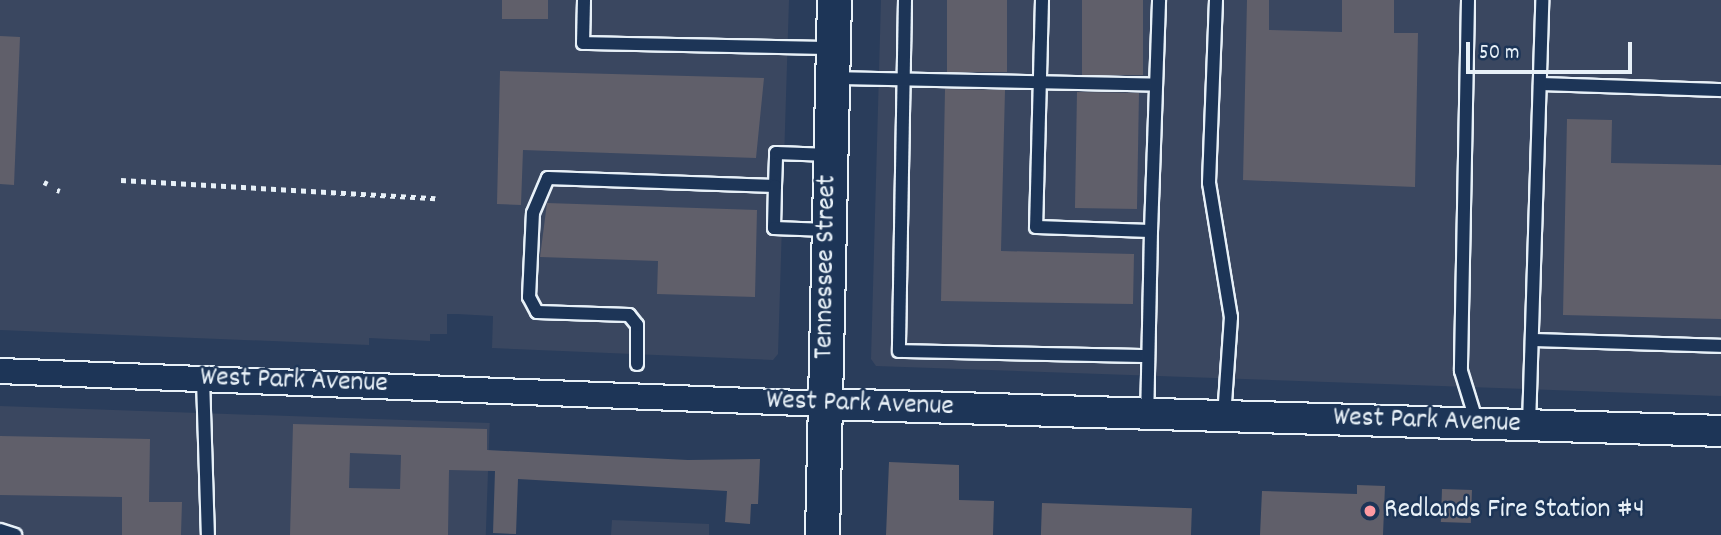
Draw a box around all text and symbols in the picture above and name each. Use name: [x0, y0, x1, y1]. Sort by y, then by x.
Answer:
scale bar: [1469, 28, 1635, 72]
text: 50 m: [1479, 39, 1519, 69]
street label: Tennessee Street: [809, 175, 845, 359]
street label: West Park Avenue: [200, 362, 388, 402]
street label: West Park Avenue: [766, 385, 954, 425]
street label: West Park Avenue: [1333, 402, 1521, 442]
place label: Redlands Fire Station #4: [1384, 494, 1645, 528]
marker: Redlands Fire Station #4: [1362, 503, 1378, 519]

